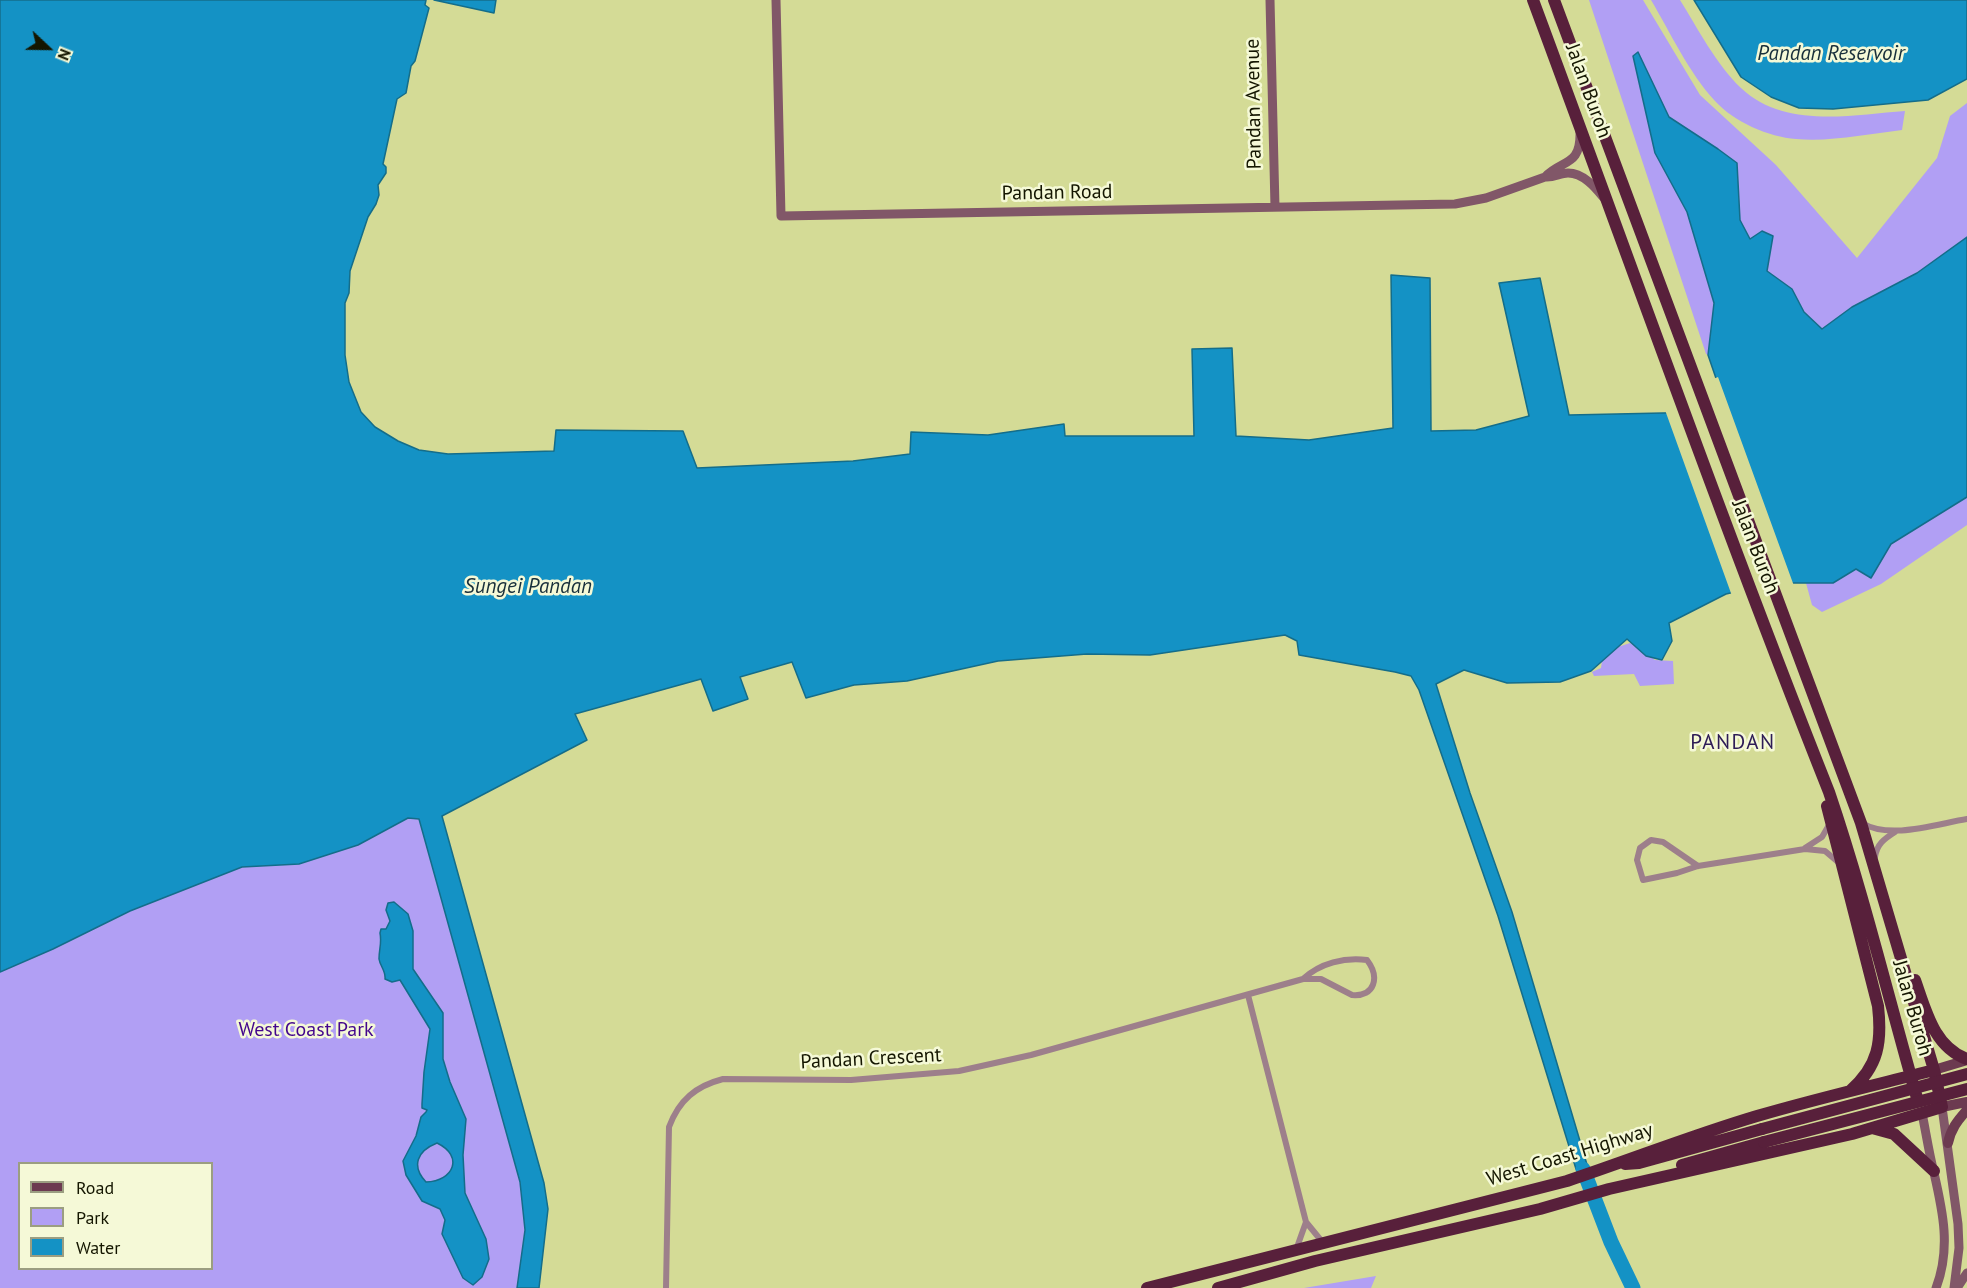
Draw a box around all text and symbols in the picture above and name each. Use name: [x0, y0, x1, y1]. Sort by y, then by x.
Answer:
north arrow: [18, 18, 78, 78]
street label: Pandan Avenue: [1241, 38, 1267, 170]
street label: Jalan Buroh: [1560, 41, 1616, 141]
water label: Pandan Reservoir: [1757, 41, 1905, 67]
text: N: [53, 46, 76, 63]
street label: Pandan Road: [1001, 180, 1113, 206]
street label: Jalan Buroh: [1726, 497, 1784, 597]
water label: Sungei Pandan: [464, 574, 592, 600]
district label: PANDAN: [1690, 730, 1776, 756]
street label: Jalan Buroh: [1887, 957, 1937, 1059]
park label: West Coast Park: [238, 1018, 374, 1042]
street label: Pandan Crescent: [800, 1043, 942, 1075]
street label: West Coast Highway: [1484, 1118, 1656, 1192]
legend: [18, 1162, 213, 1270]
text: Road: [76, 1176, 114, 1199]
text: Park: [76, 1206, 109, 1229]
text: Water: [76, 1236, 120, 1259]

